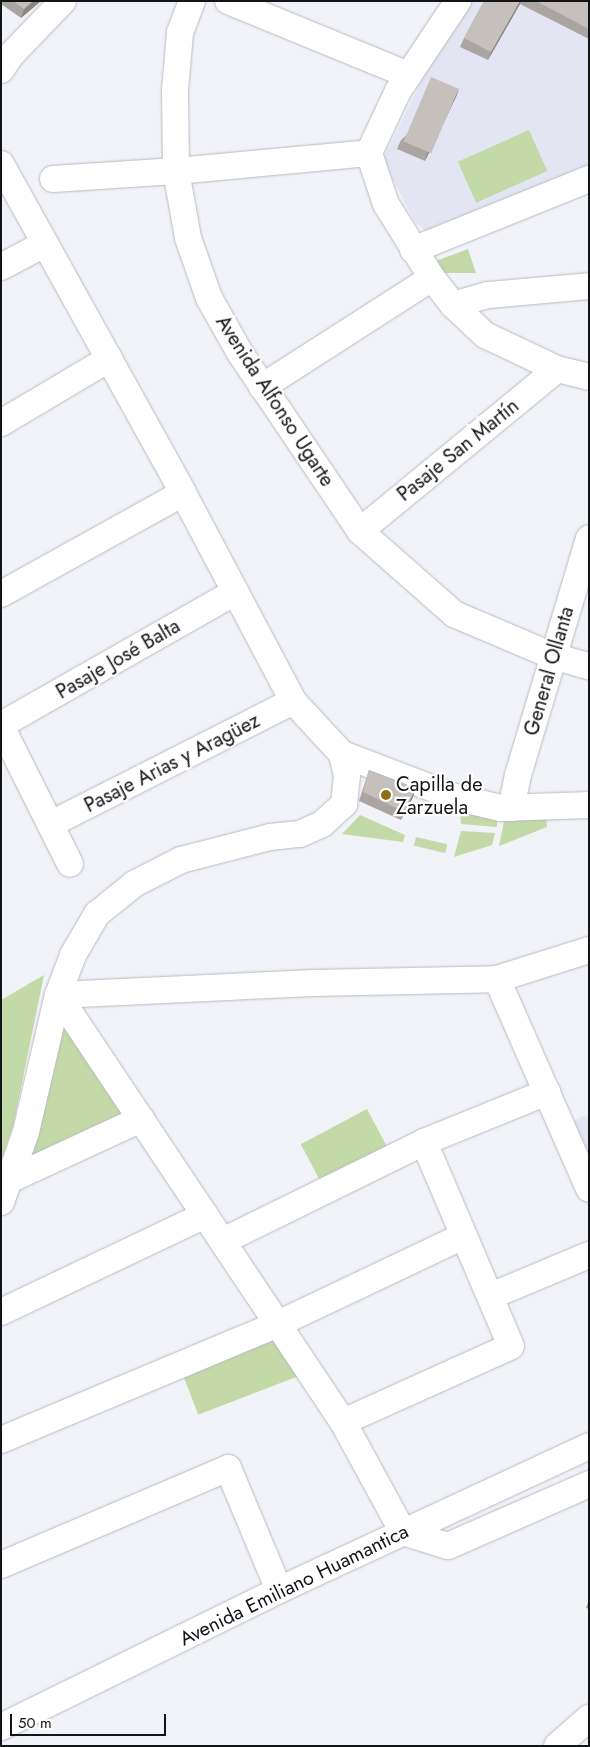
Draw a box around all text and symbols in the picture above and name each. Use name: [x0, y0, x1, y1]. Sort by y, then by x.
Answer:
street label: Avenida Alfonso Ugarte: [211, 311, 339, 491]
street label: Pasaje San Martín: [392, 394, 524, 506]
street label: General Ollanta: [519, 604, 579, 738]
street label: Pasaje José Balta: [52, 614, 184, 704]
street label: Pasaje Arias y Aragüez: [80, 708, 264, 818]
place label: Capilla de Zarzuela: [396, 772, 482, 819]
marker: Capilla de Zarzuela: [380, 789, 392, 801]
street label: Avenida Emiliano Huamantica: [176, 1519, 412, 1651]
scale bar: [12, 1704, 169, 1736]
text: 50 m: [18, 1712, 52, 1734]

